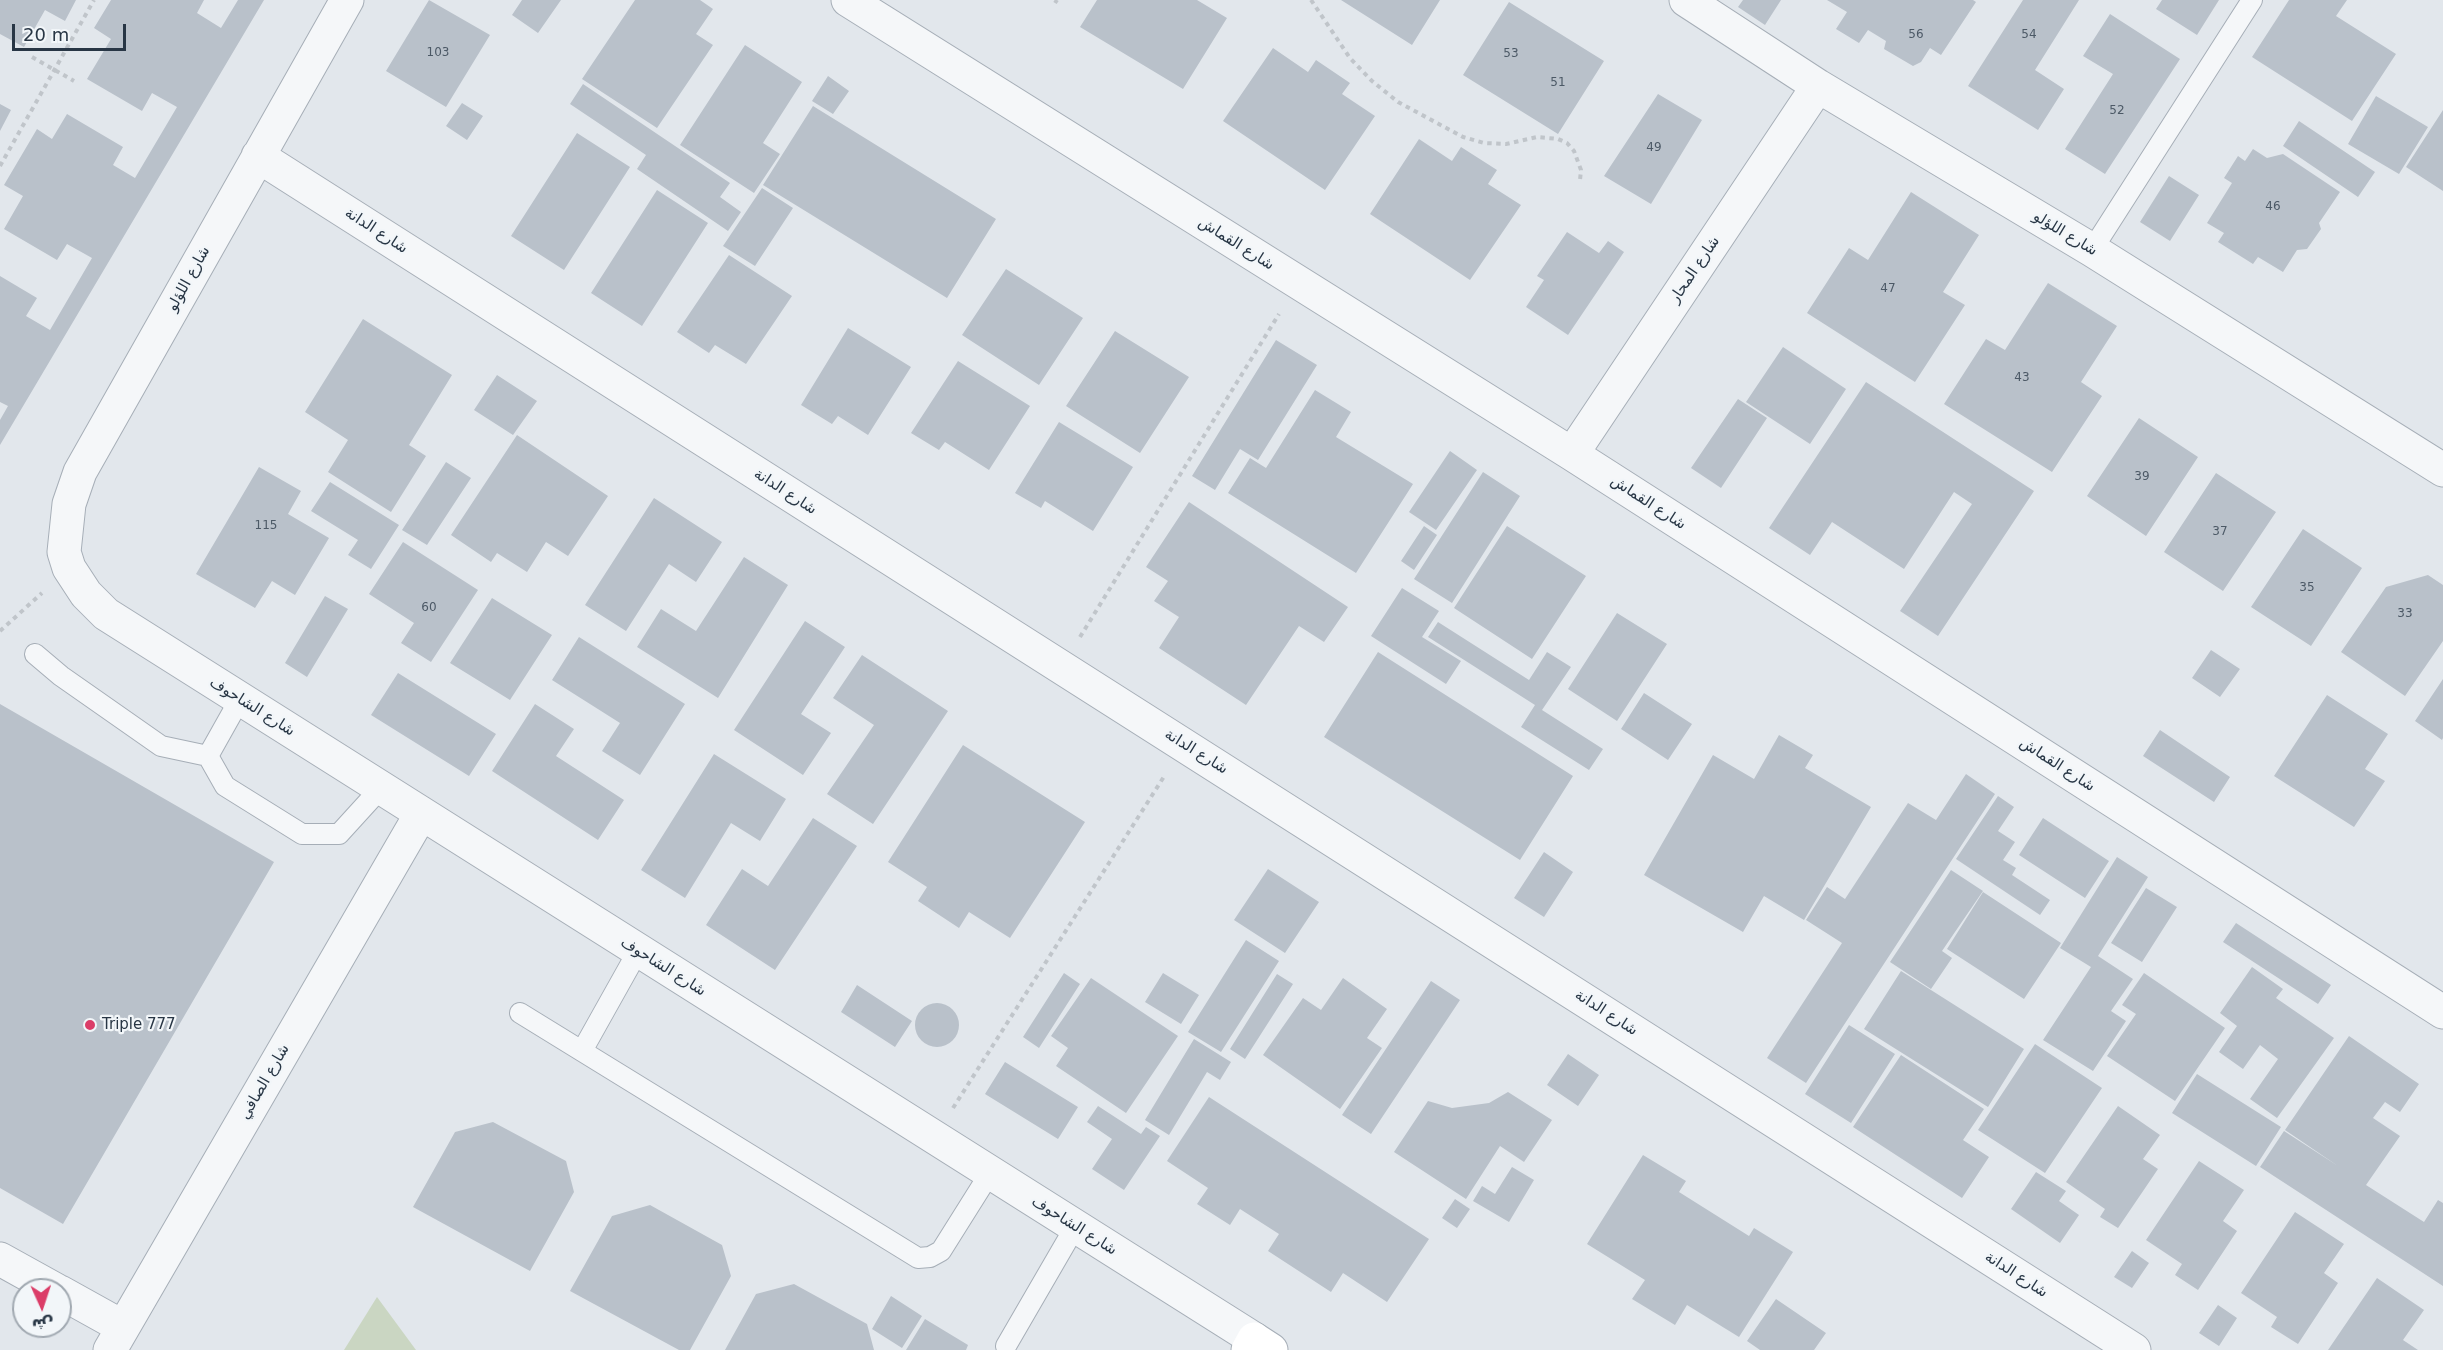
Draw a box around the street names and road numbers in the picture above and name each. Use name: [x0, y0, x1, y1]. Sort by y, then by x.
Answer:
street label: شارع الدانة: [341, 204, 411, 258]
street label: شارع اللؤلو: [2030, 208, 2100, 260]
street label: شارع القماش: [1195, 214, 1277, 274]
street label: شارع المحار: [1666, 233, 1724, 307]
street label: شارع اللؤلو: [164, 243, 214, 315]
street label: شارع الدانة: [750, 465, 820, 519]
street label: شارع القماش: [1607, 472, 1689, 534]
street label: شارع الشاحوف: [206, 674, 298, 740]
street label: شارع الدانة: [1161, 726, 1231, 778]
street label: شارع القماش: [2016, 734, 2098, 796]
street label: شارع الشاحوف: [617, 934, 709, 1000]
street label: شارع الدانة: [1571, 986, 1641, 1040]
street label: شارع الصافي: [236, 1041, 294, 1123]
street label: شارع الشاحوف: [1028, 1193, 1120, 1259]
street label: شارع الدانة: [1981, 1248, 2051, 1302]

